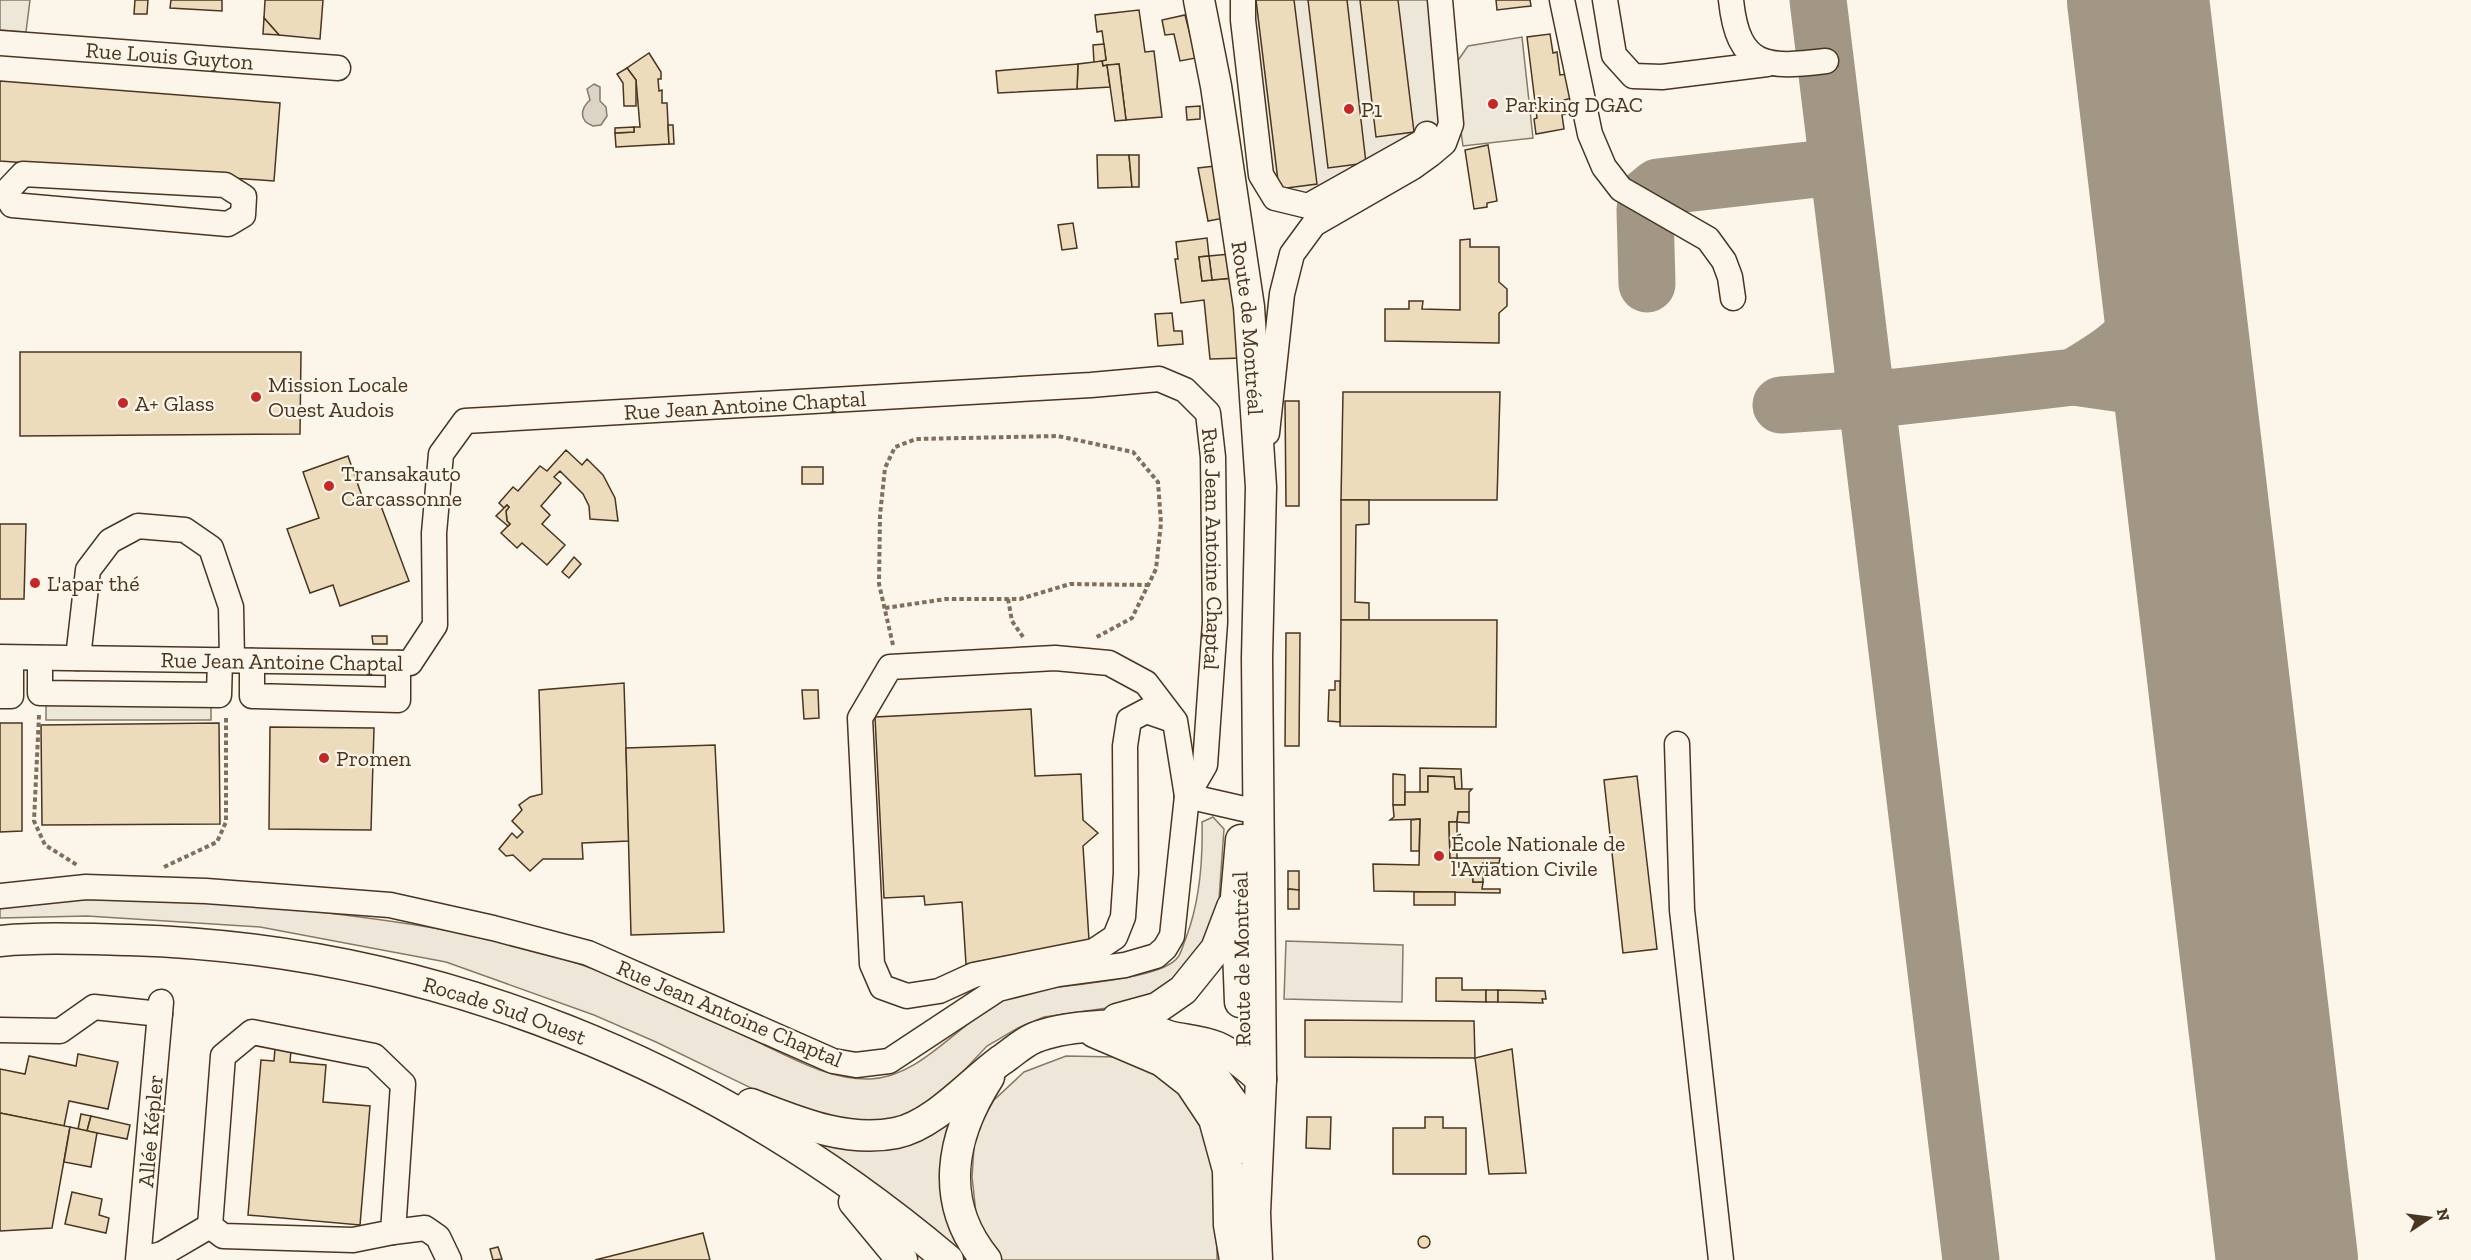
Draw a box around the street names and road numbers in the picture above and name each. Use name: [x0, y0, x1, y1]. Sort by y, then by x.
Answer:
street label: Rue Louis Guyton: [85, 36, 255, 76]
street label: Route de Montréal: [1225, 239, 1269, 416]
street label: Rue Jean Antoine Chaptal: [623, 385, 867, 426]
street label: Rue Jean Antoine Chaptal: [1196, 426, 1228, 671]
street label: Rue Jean Antoine Chaptal: [160, 646, 404, 677]
street label: Route de Montréal: [1226, 871, 1257, 1047]
street label: Rue Jean Antoine Chaptal: [613, 954, 847, 1073]
street label: Rocade Sud Ouest: [420, 971, 591, 1051]
street label: Allée Képler: [132, 1073, 169, 1189]

